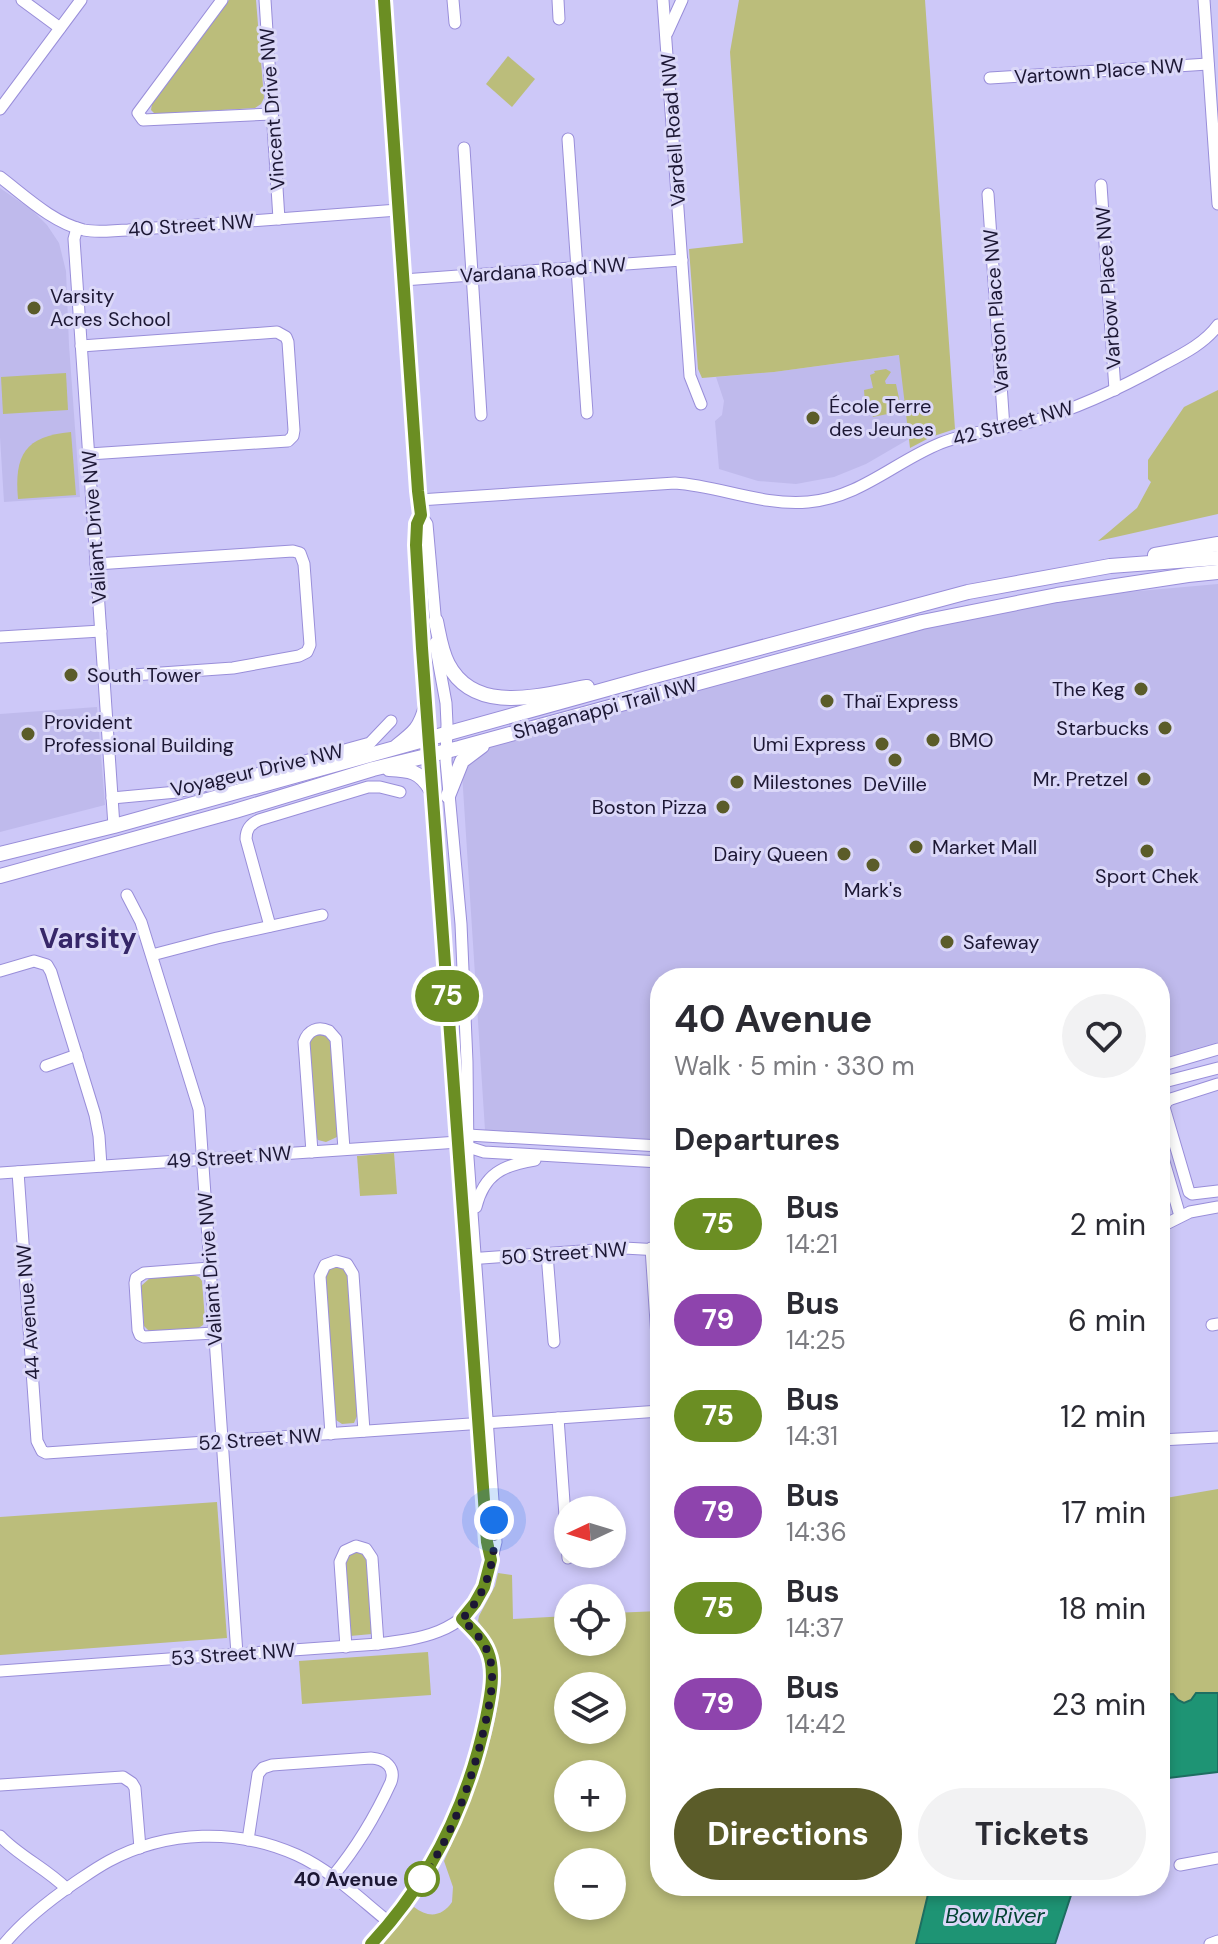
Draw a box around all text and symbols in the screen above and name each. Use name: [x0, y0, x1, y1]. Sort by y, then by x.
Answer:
street label: Vincent Drive NW: [253, 27, 291, 191]
street label: Vartown Place NW: [1013, 52, 1185, 90]
street label: Vardell Road NW: [655, 53, 691, 207]
street label: Varbow Place NW: [1089, 206, 1127, 370]
street label: 40 Street NW: [127, 208, 255, 242]
street label: Varston Place NW: [977, 228, 1015, 394]
street label: Vardana Road NW: [459, 251, 627, 289]
place label: Varsity Acres School: [50, 283, 171, 332]
marker: Varsity Acres School: [25, 299, 43, 317]
place label: École Terre des Jeunes: [829, 393, 934, 442]
street label: 42 Street NW: [950, 394, 1076, 452]
marker: École Terre des Jeunes: [804, 409, 822, 427]
street label: Valiant Drive NW: [76, 449, 112, 605]
place label: South Tower: [87, 662, 201, 688]
marker: South Tower: [62, 666, 80, 684]
street label: Shaganappi Trail NW: [510, 671, 700, 745]
place label: The Keg: [1052, 676, 1125, 702]
marker: The Keg: [1132, 680, 1150, 698]
place label: Thaï Express: [843, 688, 959, 714]
marker: Thaï Express: [818, 692, 836, 710]
place label: Provident Professional Building: [44, 709, 234, 758]
place label: Starbucks: [1056, 715, 1149, 741]
marker: Starbucks: [1156, 719, 1174, 737]
marker: Provident Professional Building: [19, 725, 37, 743]
place label: BMO: [949, 727, 993, 753]
place label: Umi Express: [753, 731, 866, 757]
marker: BMO: [924, 731, 942, 749]
marker: Umi Express: [873, 735, 891, 753]
street label: Voyageur Drive NW: [168, 737, 346, 803]
marker: DeVille: [886, 751, 904, 769]
place label: Mr. Pretzel: [1033, 766, 1128, 792]
place label: Milestones: [753, 769, 852, 795]
marker: Mr. Pretzel: [1135, 770, 1153, 788]
place label: DeVille: [863, 771, 927, 797]
marker: Milestones: [728, 773, 746, 791]
place label: Boston Pizza: [592, 794, 707, 820]
marker: Boston Pizza: [714, 798, 732, 816]
place label: Market Mall: [932, 834, 1037, 860]
marker: Market Mall: [907, 838, 925, 856]
place label: Dairy Queen: [714, 841, 828, 867]
marker: Sport Chek: [1138, 842, 1156, 860]
marker: Dairy Queen: [835, 845, 853, 863]
marker: Mark's: [864, 856, 882, 874]
place label: Sport Chek: [1095, 863, 1199, 889]
place label: Mark's: [844, 877, 902, 903]
district label: Varsity: [39, 920, 137, 957]
place label: Safeway: [963, 929, 1039, 955]
marker: Safeway: [938, 933, 956, 951]
line badge: 75: [411, 970, 483, 1022]
text: 75: [431, 977, 463, 1014]
text: 40 Avenue: [674, 994, 872, 1044]
button: heart: [1062, 994, 1146, 1078]
text: Walk · 5 min · 330 m: [674, 1049, 915, 1083]
text: Departures: [674, 1120, 840, 1159]
street label: 49 Street NW: [166, 1140, 292, 1174]
text: Bus: [786, 1188, 840, 1227]
street label: Valiant Drive NW: [192, 1191, 228, 1347]
text: 75: [702, 1205, 734, 1242]
text: 2 min: [1070, 1205, 1146, 1244]
text: 14:21: [786, 1227, 838, 1261]
street label: 50 Street NW: [500, 1236, 628, 1270]
street label: 44 Avenue NW: [10, 1243, 46, 1381]
text: Bus: [786, 1284, 840, 1323]
text: 79: [702, 1301, 734, 1338]
text: 6 min: [1068, 1301, 1146, 1340]
text: 14:25: [786, 1323, 846, 1357]
text: Bus: [786, 1380, 840, 1419]
text: 75: [702, 1397, 734, 1434]
text: 12 min: [1060, 1397, 1146, 1436]
text: 14:31: [786, 1419, 838, 1453]
street label: 52 Street NW: [197, 1422, 323, 1456]
text: Bus: [786, 1476, 840, 1515]
text: 79: [702, 1493, 734, 1530]
text: 17 min: [1061, 1493, 1146, 1532]
north arrow: [554, 1496, 626, 1568]
map controls: [554, 1496, 626, 1920]
your location: [474, 1500, 514, 1540]
text: 14:36: [786, 1515, 847, 1549]
text: Bus: [786, 1572, 840, 1611]
button: locate: [554, 1584, 626, 1656]
text: 75: [702, 1589, 734, 1626]
text: 18 min: [1059, 1589, 1146, 1628]
text: 14:37: [786, 1611, 844, 1645]
street label: 53 Street NW: [170, 1637, 296, 1671]
text: Bus: [786, 1668, 840, 1707]
button: layers: [554, 1672, 626, 1744]
text: 79: [702, 1685, 734, 1722]
text: 23 min: [1052, 1685, 1146, 1724]
text: 14:42: [786, 1707, 846, 1741]
button: +: [554, 1760, 626, 1832]
button: Directions: [674, 1788, 902, 1880]
button: Tickets: [918, 1788, 1146, 1880]
button: −: [554, 1848, 626, 1920]
marker: 40 Avenue: [405, 1862, 439, 1896]
place label: 40 Avenue: [294, 1866, 398, 1892]
water label: Bow River: [945, 1901, 1046, 1930]

